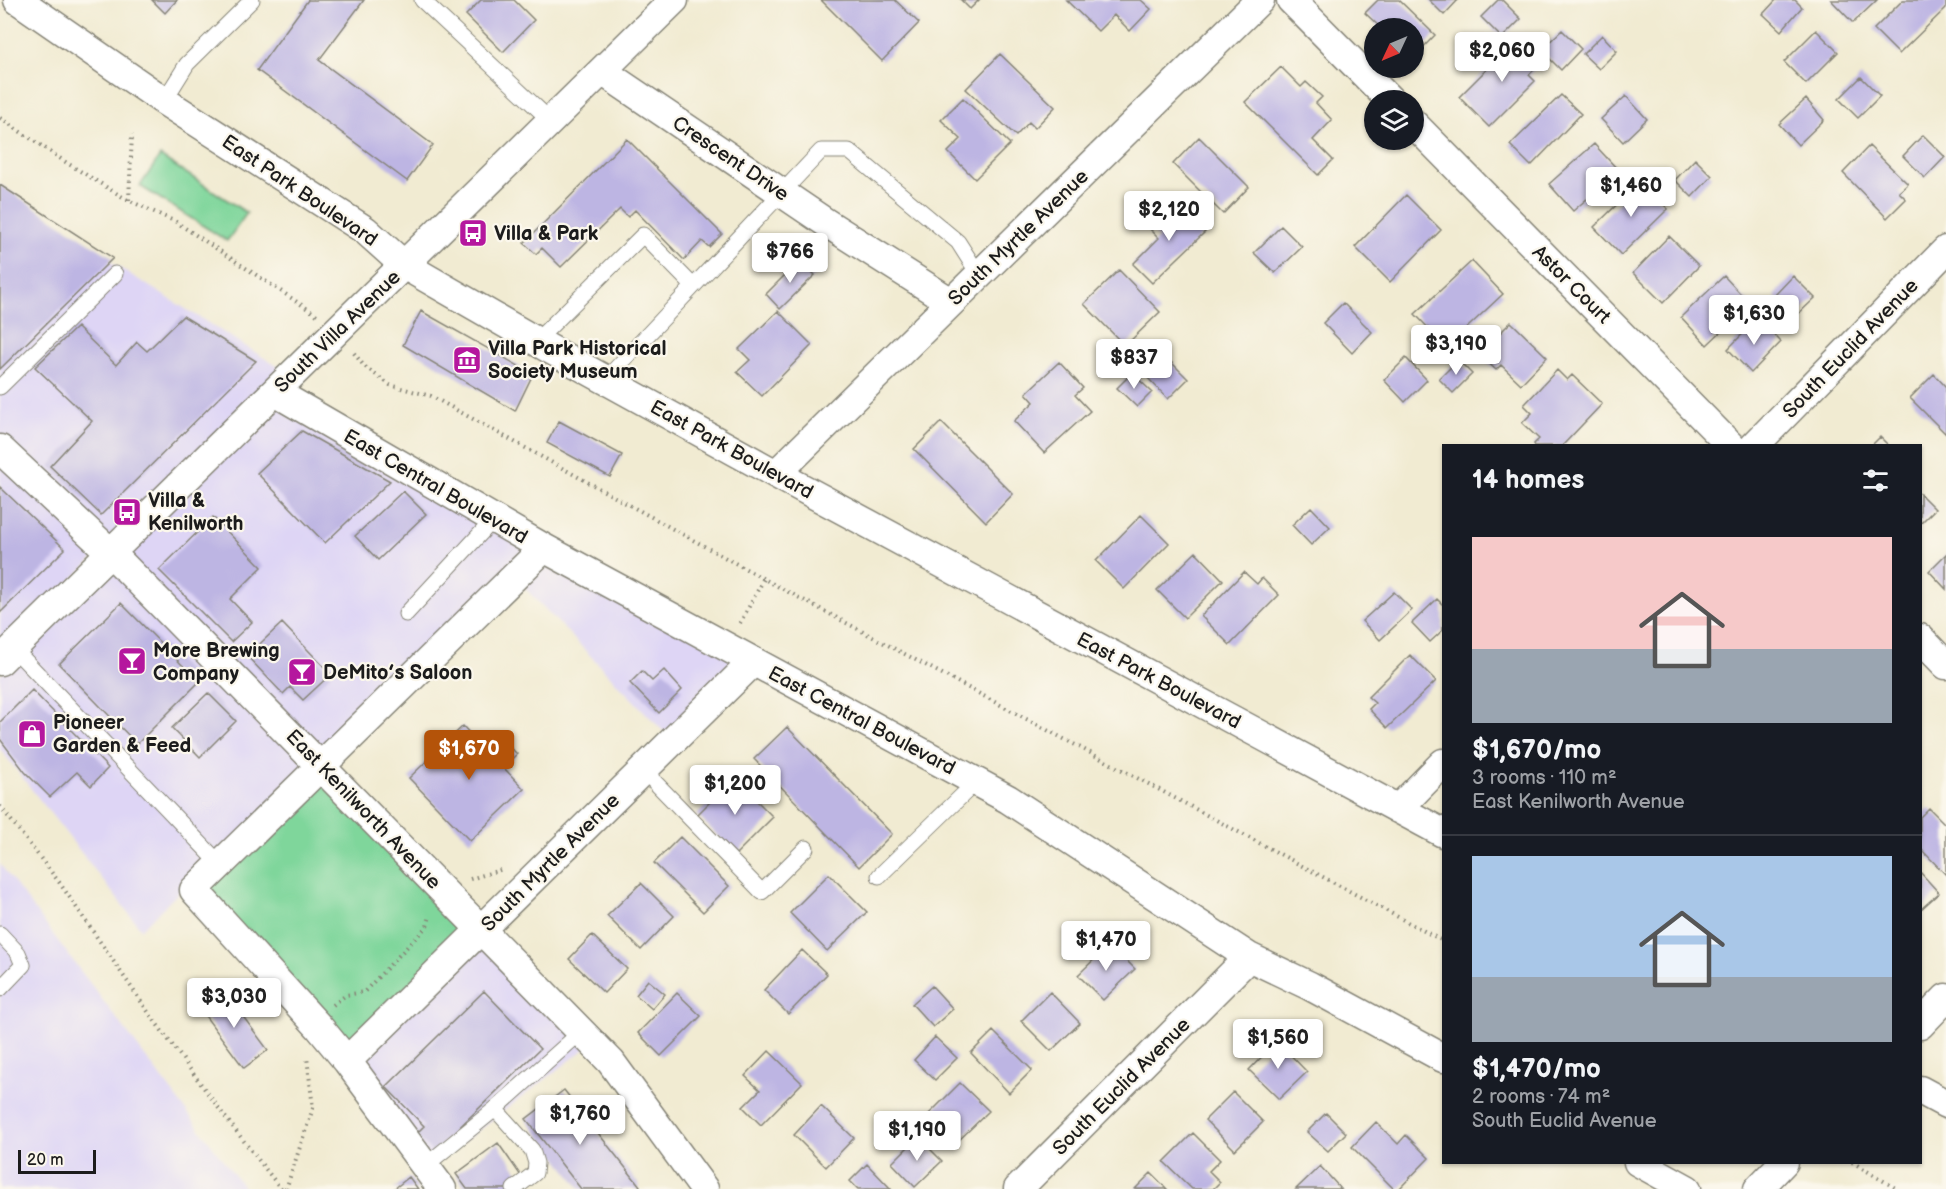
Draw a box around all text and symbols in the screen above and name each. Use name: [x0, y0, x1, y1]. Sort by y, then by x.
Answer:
north arrow: [1364, 18, 1424, 78]
map controls: [1364, 18, 1424, 150]
pin: $2,060: [1453, 32, 1551, 83]
text: $2,060: [1469, 39, 1535, 63]
button: layers: [1364, 90, 1424, 150]
street label: Crescent Drive: [668, 111, 793, 207]
street label: East Park Boulevard: [217, 130, 382, 252]
street label: South Myrtle Avenue: [944, 165, 1094, 311]
pin: $1,460: [1582, 167, 1680, 218]
text: $1,460: [1600, 174, 1662, 198]
pin: $2,120: [1120, 191, 1218, 242]
text: $2,120: [1138, 198, 1200, 222]
bus stop icon: Villa & Park: [457, 217, 489, 249]
place label: Villa & Park: [494, 222, 599, 246]
pin: $766: [754, 233, 826, 284]
text: $766: [766, 240, 814, 264]
street label: Astor Court: [1527, 241, 1615, 329]
street label: South Villa Avenue: [270, 265, 406, 398]
street label: South Euclid Avenue: [1778, 274, 1924, 423]
pin: $1,630: [1705, 295, 1803, 346]
text: $1,630: [1723, 302, 1785, 326]
pin: $3,190: [1407, 325, 1505, 376]
text: $3,190: [1425, 332, 1487, 356]
place label: Villa Park Historical Society Museum: [488, 337, 667, 384]
pin: $837: [1098, 339, 1170, 390]
museum icon: Villa Park Historical Society Museum: [451, 344, 483, 376]
text: $837: [1110, 346, 1158, 370]
street label: East Park Boulevard: [646, 395, 817, 505]
street label: East Central Boulevard: [339, 424, 532, 549]
icon: filters: [1859, 464, 1892, 497]
text: 14 homes: [1472, 465, 1584, 496]
place label: Villa & Kenilworth: [148, 489, 244, 536]
bus stop icon: Villa & Kenilworth: [111, 496, 143, 528]
icon: home: [1628, 576, 1736, 684]
street label: East Park Boulevard: [1072, 627, 1245, 734]
place label: More Brewing Company: [153, 639, 280, 686]
bar icon: More Brewing Company: [116, 645, 148, 677]
bar icon: DeMito’s Saloon: [286, 656, 318, 688]
place label: DeMito’s Saloon: [323, 661, 472, 685]
street label: East Central Boulevard: [764, 661, 959, 780]
place label: Pioneer Garden & Feed: [53, 711, 191, 758]
shop icon: Pioneer Garden & Feed: [16, 718, 48, 750]
street label: East Kenilworth Avenue: [281, 725, 446, 895]
pin: $1,670: [420, 730, 518, 781]
text: $1,670/mo: [1472, 735, 1601, 766]
text: $1,670: [438, 737, 500, 761]
pin: $1,200: [686, 765, 784, 816]
text: 3 rooms · 110 m²: [1472, 766, 1617, 790]
text: $1,200: [704, 772, 766, 796]
street label: South Myrtle Avenue: [477, 789, 625, 937]
text: East Kenilworth Avenue: [1472, 790, 1685, 814]
icon: home: [1628, 895, 1736, 1003]
pin: $1,470: [1057, 921, 1155, 972]
text: $1,470: [1075, 928, 1137, 952]
pin: $3,030: [185, 978, 283, 1029]
text: $3,030: [201, 985, 267, 1009]
street label: South Euclid Avenue: [1048, 1013, 1196, 1160]
pin: $1,560: [1229, 1019, 1327, 1070]
text: $1,560: [1247, 1026, 1309, 1050]
text: $1,470/mo: [1472, 1054, 1601, 1085]
text: 2 rooms · 74 m²: [1472, 1085, 1610, 1109]
pin: $1,760: [531, 1095, 629, 1146]
text: $1,760: [549, 1102, 611, 1126]
text: South Euclid Avenue: [1472, 1109, 1657, 1133]
pin: $1,190: [868, 1111, 966, 1162]
text: $1,190: [888, 1118, 946, 1142]
scale bar: [18, 1147, 96, 1174]
text: 20 m: [27, 1151, 63, 1170]

